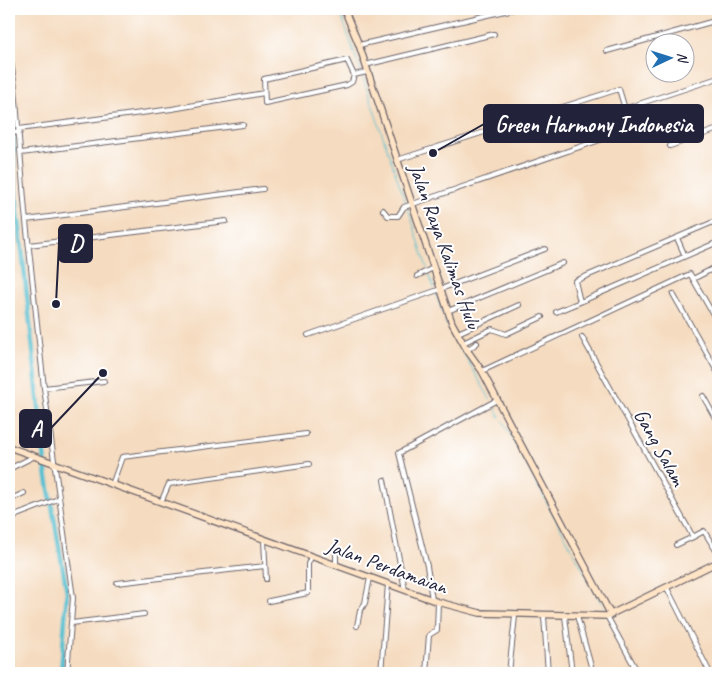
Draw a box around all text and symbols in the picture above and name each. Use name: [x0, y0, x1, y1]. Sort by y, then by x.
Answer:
north arrow: [644, 32, 694, 82]
text: N: [674, 52, 691, 64]
callout: Green Harmony Indonesia: [484, 105, 703, 142]
text: Green Harmony Indonesia: [495, 111, 695, 139]
street label: Jalan Raya Kalimas Hulu: [403, 159, 487, 333]
callout: D: [59, 225, 92, 262]
text: D: [70, 230, 86, 258]
street label: Gang Salam: [628, 404, 693, 492]
callout: A: [20, 410, 51, 447]
text: A: [30, 415, 43, 443]
street label: Jalan Perdamaian: [322, 532, 453, 600]

